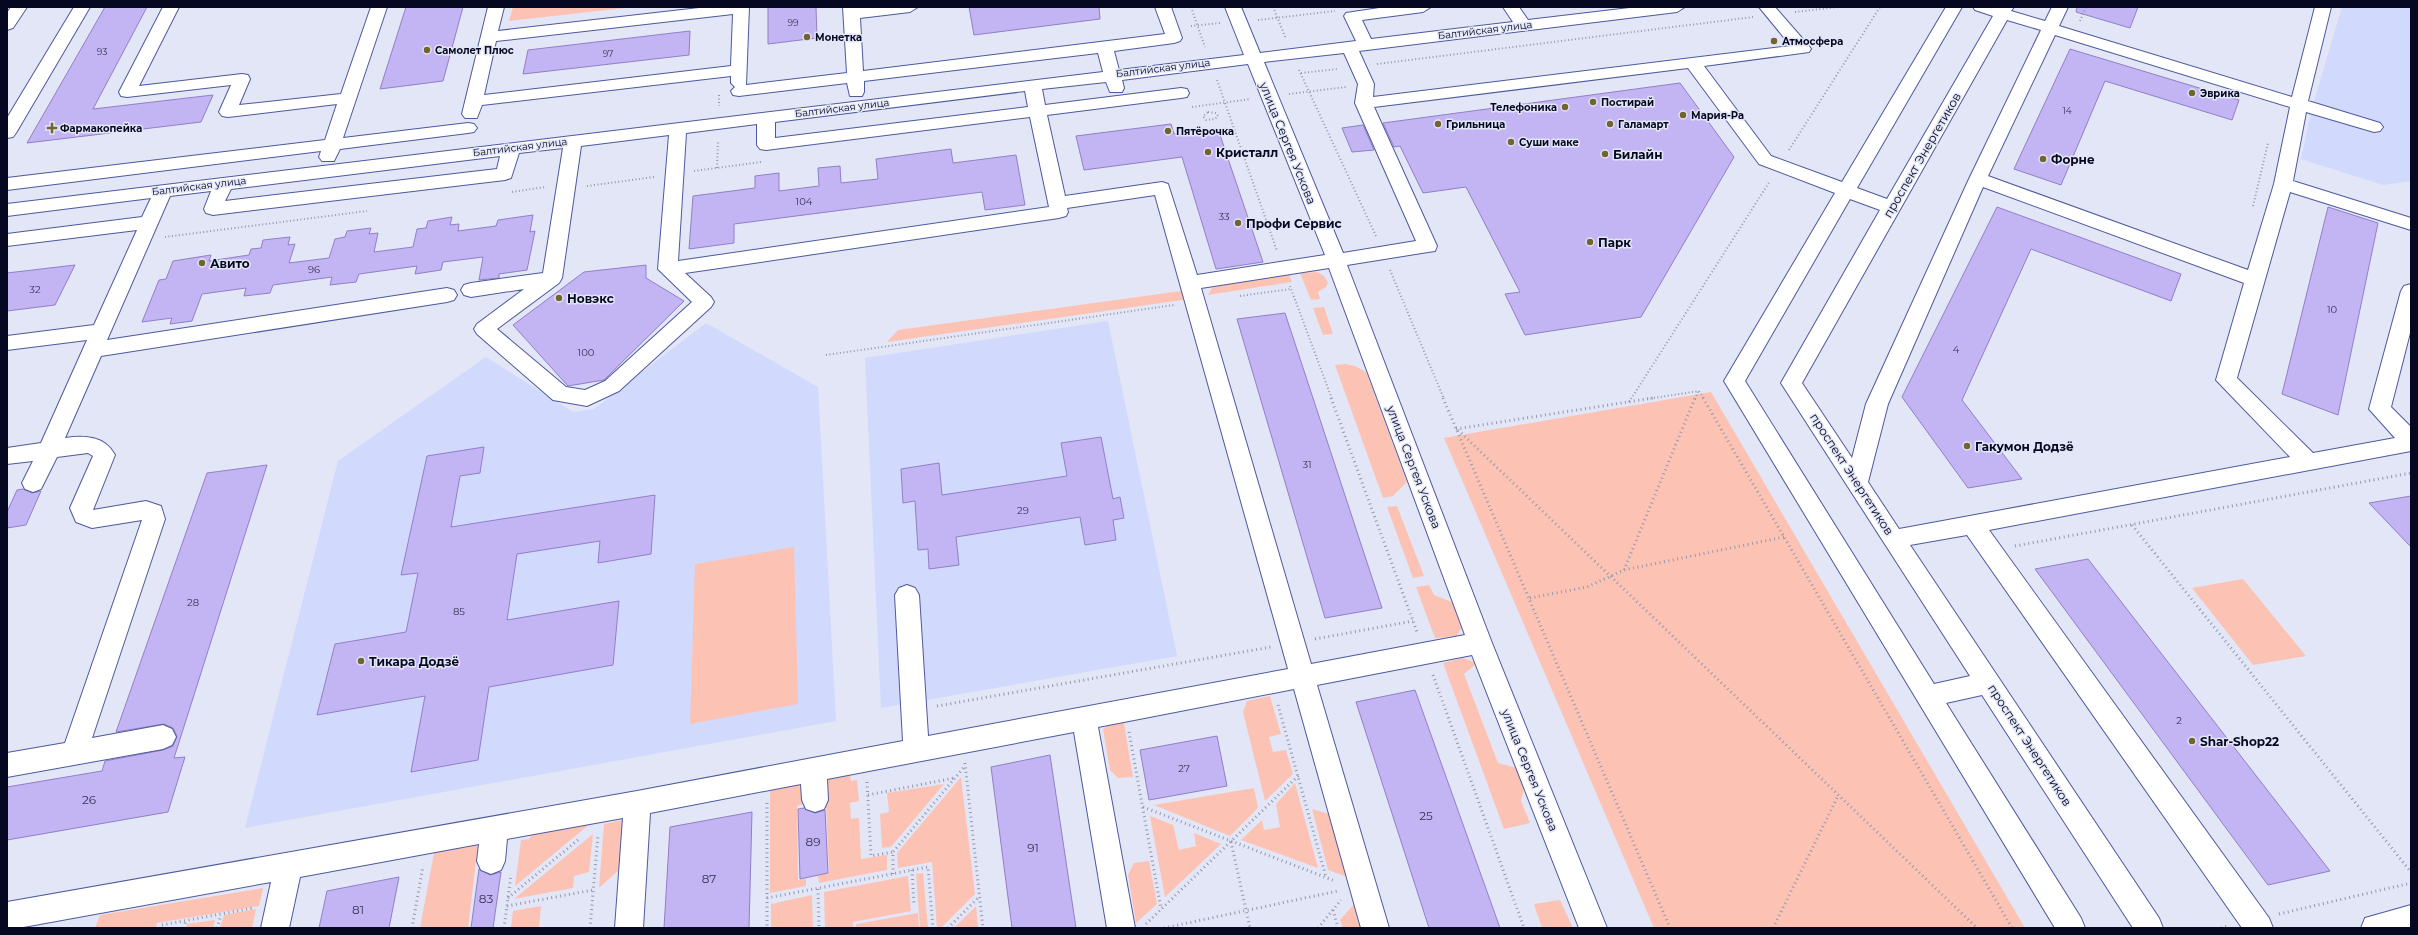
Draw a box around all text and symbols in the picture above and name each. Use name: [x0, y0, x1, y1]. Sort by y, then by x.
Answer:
house number: 99: [788, 17, 799, 28]
street label: Балтийская улица: [1437, 18, 1533, 42]
place label: Монетка: [815, 31, 862, 44]
marker: Монетка: [802, 32, 812, 42]
place label: Атмосфера: [1782, 35, 1843, 48]
marker: Атмосфера: [1769, 36, 1779, 46]
place label: Самолет Плюс: [435, 44, 514, 57]
marker: Самолет Плюс: [422, 45, 432, 55]
house number: 93: [97, 46, 107, 57]
house number: 97: [603, 48, 613, 59]
street label: Балтийская улица: [1115, 56, 1211, 80]
street label: улица Сергея Ускова: [1256, 79, 1319, 206]
place label: Эврика: [2200, 87, 2240, 100]
marker: Эврика: [2187, 88, 2197, 98]
street label: проспект Энергетиков: [1880, 90, 1964, 220]
street label: Балтийская улица: [794, 96, 890, 120]
place label: Постирай: [1601, 96, 1654, 109]
marker: Постирай: [1588, 97, 1598, 107]
place label: Телефоника: [1490, 101, 1557, 114]
marker: Телефоника: [1560, 102, 1570, 112]
house number: 14: [2062, 105, 2072, 116]
place label: Мария-Ра: [1691, 109, 1744, 122]
marker: Мария-Ра: [1678, 110, 1688, 120]
place label: Грильница: [1446, 118, 1505, 131]
place label: Галамарт: [1618, 118, 1669, 131]
marker: Грильница: [1433, 119, 1443, 129]
marker: Галамарт: [1605, 119, 1615, 129]
place label: Фармакопейка: [60, 122, 142, 135]
marker: Фармакопейка: [47, 123, 57, 133]
place label: Пятёрочка: [1176, 125, 1234, 138]
marker: Пятёрочка: [1163, 126, 1173, 136]
street label: Балтийская улица: [472, 135, 568, 159]
place label: Суши маке: [1519, 136, 1579, 149]
marker: Суши маке: [1506, 137, 1516, 147]
place label: Кристалл: [1216, 145, 1278, 160]
marker: Кристалл: [1203, 147, 1213, 157]
place label: Билайн: [1613, 147, 1662, 162]
marker: Билайн: [1600, 149, 1610, 159]
place label: Форне: [2051, 152, 2095, 167]
marker: Форне: [2038, 154, 2048, 164]
street label: Балтийская улица: [151, 174, 247, 198]
house number: 104: [796, 195, 813, 208]
house number: 33: [1218, 210, 1230, 223]
place label: Профи Сервис: [1246, 216, 1342, 231]
marker: Профи Сервис: [1233, 218, 1243, 228]
place label: Парк: [1598, 235, 1631, 250]
marker: Парк: [1585, 237, 1595, 247]
place label: Авито: [210, 256, 250, 271]
marker: Авито: [197, 258, 207, 268]
house number: 96: [308, 263, 320, 276]
house number: 32: [29, 283, 41, 296]
place label: Новэкс: [567, 291, 614, 306]
marker: Новэкс: [554, 293, 564, 303]
house number: 10: [2327, 303, 2337, 316]
house number: 4: [1953, 343, 1960, 356]
house number: 100: [578, 346, 595, 359]
street label: улица Сергея Ускова: [1383, 402, 1444, 531]
street label: проспект Энергетиков: [1807, 410, 1897, 538]
place label: Гакумон Додзё: [1975, 439, 2074, 454]
marker: Гакумон Додзё: [1962, 441, 1972, 451]
house number: 31: [1302, 458, 1312, 471]
house number: 29: [1017, 504, 1029, 517]
house number: 28: [187, 596, 199, 609]
house number: 85: [453, 605, 465, 618]
place label: Тикара Додзё: [369, 654, 460, 669]
marker: Тикара Додзё: [356, 656, 366, 666]
street label: проспект Энергетиков: [1985, 681, 2075, 809]
street label: улица Сергея Ускова: [1498, 706, 1561, 833]
house number: 2: [2176, 714, 2182, 727]
place label: Shar-Shop22: [2200, 734, 2279, 749]
marker: Shar-Shop22: [2187, 736, 2197, 746]
house number: 27: [1178, 762, 1190, 775]
house number: 26: [82, 792, 96, 807]
house number: 25: [1419, 808, 1433, 823]
house number: 89: [806, 834, 820, 849]
house number: 91: [1027, 840, 1039, 855]
house number: 87: [702, 871, 716, 886]
house number: 83: [479, 891, 493, 906]
house number: 81: [352, 902, 364, 917]

